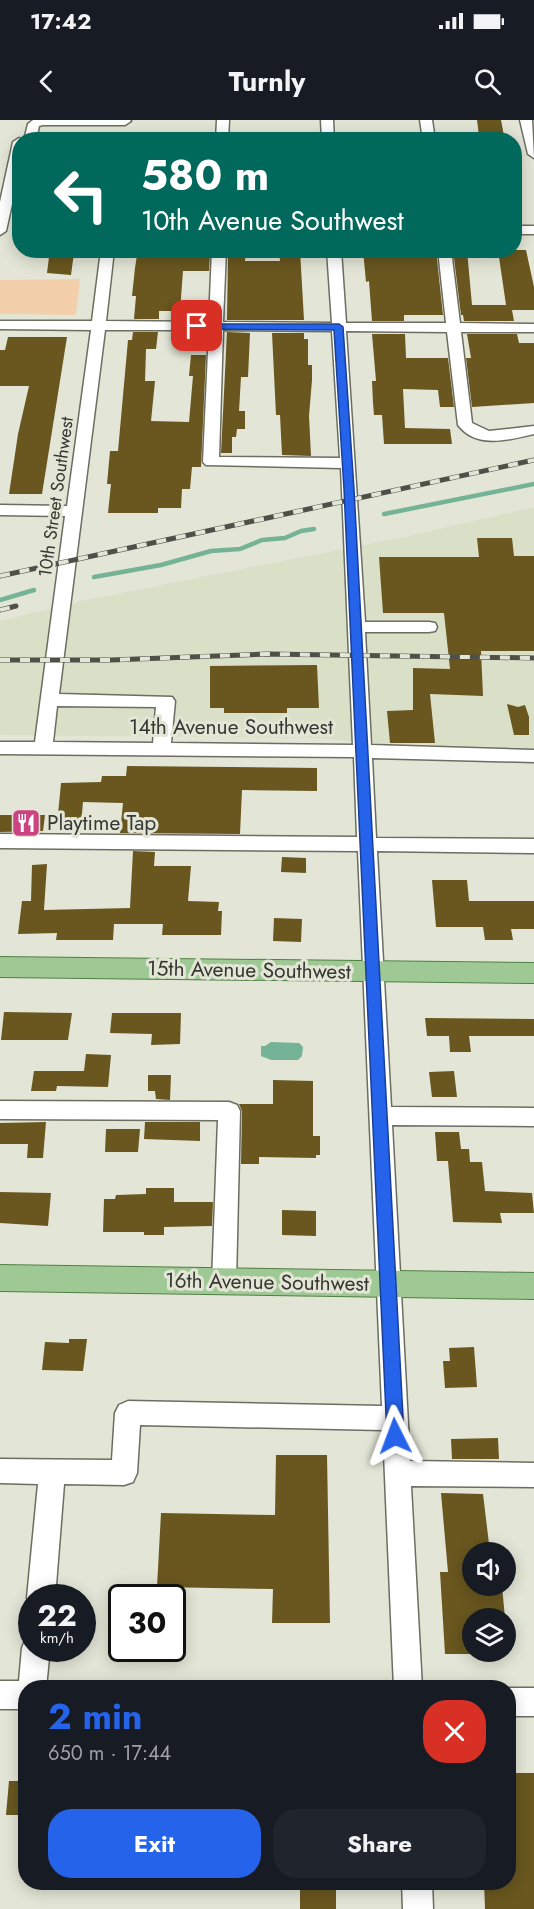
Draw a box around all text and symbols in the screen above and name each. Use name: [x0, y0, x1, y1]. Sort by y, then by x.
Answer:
text: 17:42: [30, 5, 91, 37]
text: Turnly: [229, 62, 305, 101]
icon: back: [30, 65, 63, 98]
icon: search: [471, 65, 504, 98]
text: 580 m: [141, 145, 269, 206]
icon: left: [42, 156, 120, 234]
text: 10th Avenue Southwest: [141, 201, 404, 240]
pin: [171, 300, 222, 351]
icon: arrive: [180, 309, 213, 342]
street label: 10th Street Southwest: [32, 414, 80, 579]
street label: 14th Avenue Southwest: [129, 712, 333, 742]
restaurant icon: Playtime Tap: [10, 807, 42, 839]
place label: Playtime Tap: [47, 808, 156, 838]
street label: 15th Avenue Southwest: [147, 953, 351, 987]
street label: 16th Avenue Southwest: [165, 1265, 369, 1299]
position arrow: [363, 1404, 427, 1468]
map controls: [462, 1542, 516, 1662]
button: sound: [462, 1542, 516, 1596]
speed limit sign: 30: [108, 1584, 186, 1662]
text: 22: [37, 1594, 77, 1637]
button: layers: [462, 1608, 516, 1662]
text: km/h: [40, 1627, 74, 1649]
text: 2 min: [48, 1690, 143, 1742]
button: close: [423, 1700, 486, 1763]
text: 650 m · 17:44: [48, 1739, 171, 1768]
button: Exit: [48, 1809, 261, 1878]
button: Share: [273, 1809, 486, 1878]

